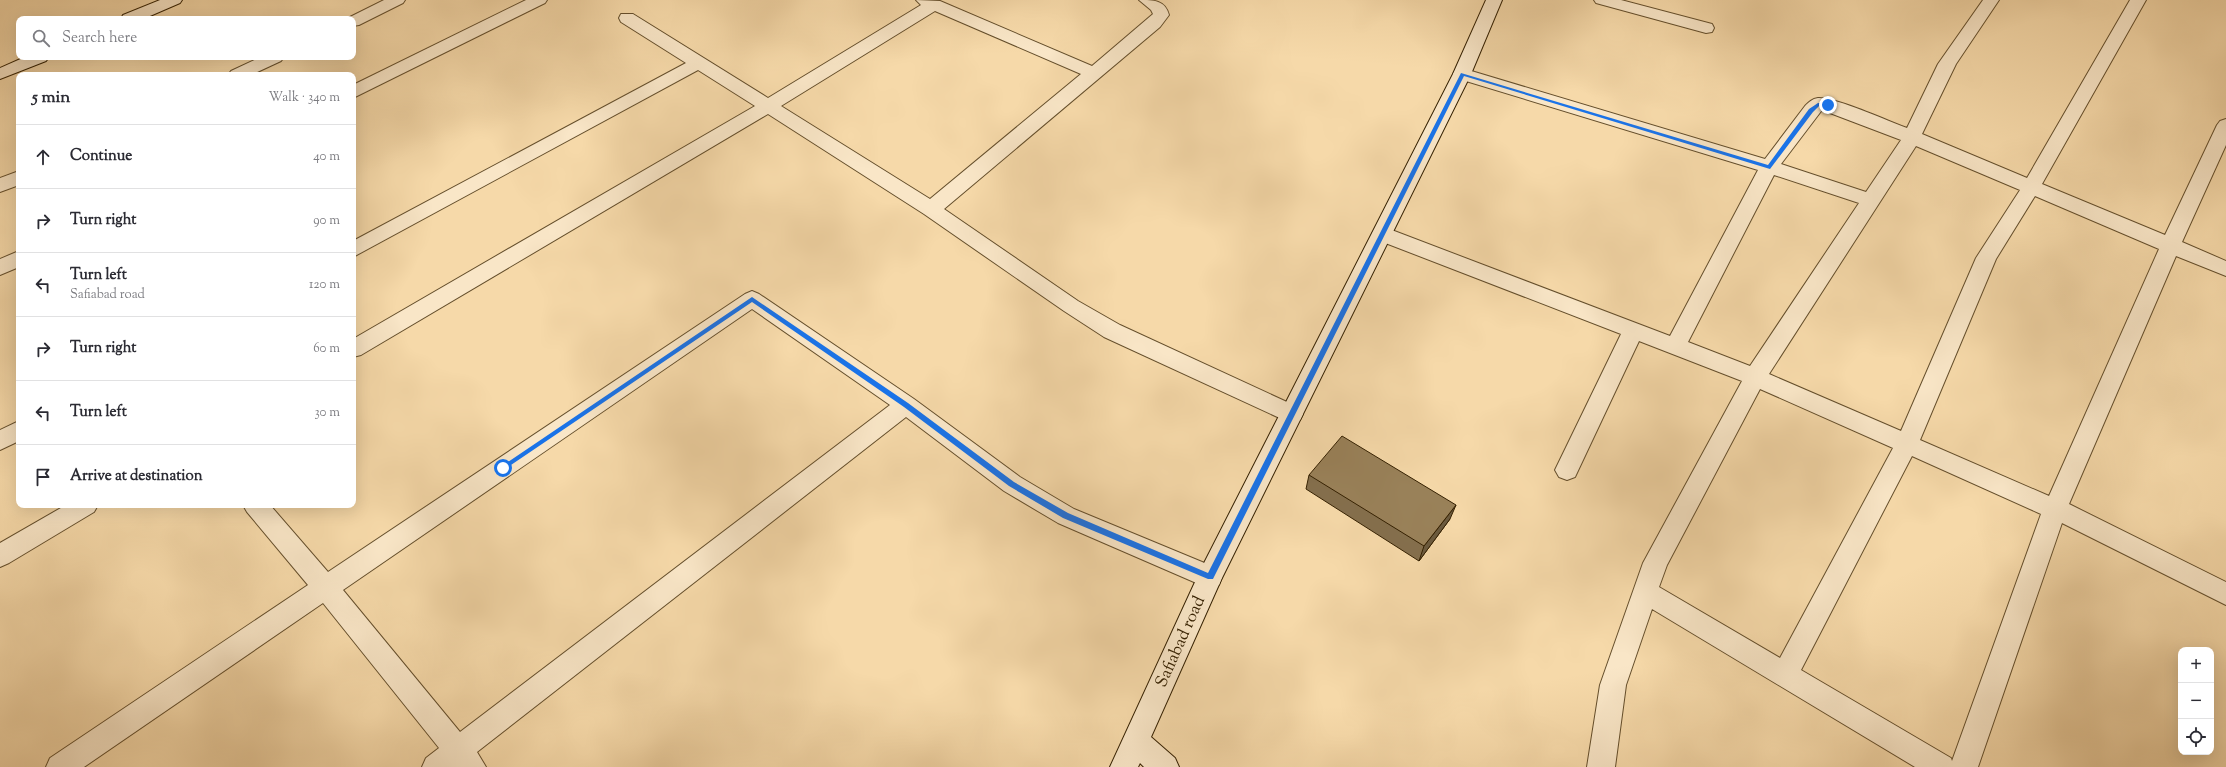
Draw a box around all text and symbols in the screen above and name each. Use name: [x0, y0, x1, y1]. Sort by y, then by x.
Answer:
search box: [16, 16, 356, 60]
icon: search: [30, 27, 52, 49]
text: Search here: [62, 28, 137, 49]
text: 5 min: [32, 86, 70, 110]
text: Walk · 340 m: [269, 89, 340, 107]
route end: [1819, 96, 1837, 114]
icon: ahead: [32, 146, 54, 168]
text: Continue: [70, 146, 132, 167]
text: 40 m: [313, 148, 340, 166]
icon: right: [32, 210, 54, 232]
text: Turn right: [70, 210, 136, 231]
text: 90 m: [313, 212, 340, 230]
text: Turn left: [70, 265, 127, 286]
icon: left: [32, 274, 54, 296]
text: 120 m: [309, 276, 340, 294]
text: Safiabad road: [70, 286, 145, 304]
icon: right: [32, 338, 54, 360]
text: Turn right: [70, 338, 136, 359]
text: 60 m: [313, 340, 340, 358]
icon: left: [32, 402, 54, 424]
text: Turn left: [70, 402, 127, 423]
text: 30 m: [314, 404, 340, 422]
route start: [494, 459, 512, 477]
icon: arrive: [32, 466, 54, 488]
text: Arrive at destination: [70, 466, 203, 487]
street label: Safiabad road: [1150, 592, 1212, 692]
map controls: [2178, 647, 2214, 755]
button: +: [2178, 647, 2214, 683]
button: −: [2178, 683, 2214, 719]
button: locate: [2178, 719, 2214, 755]

